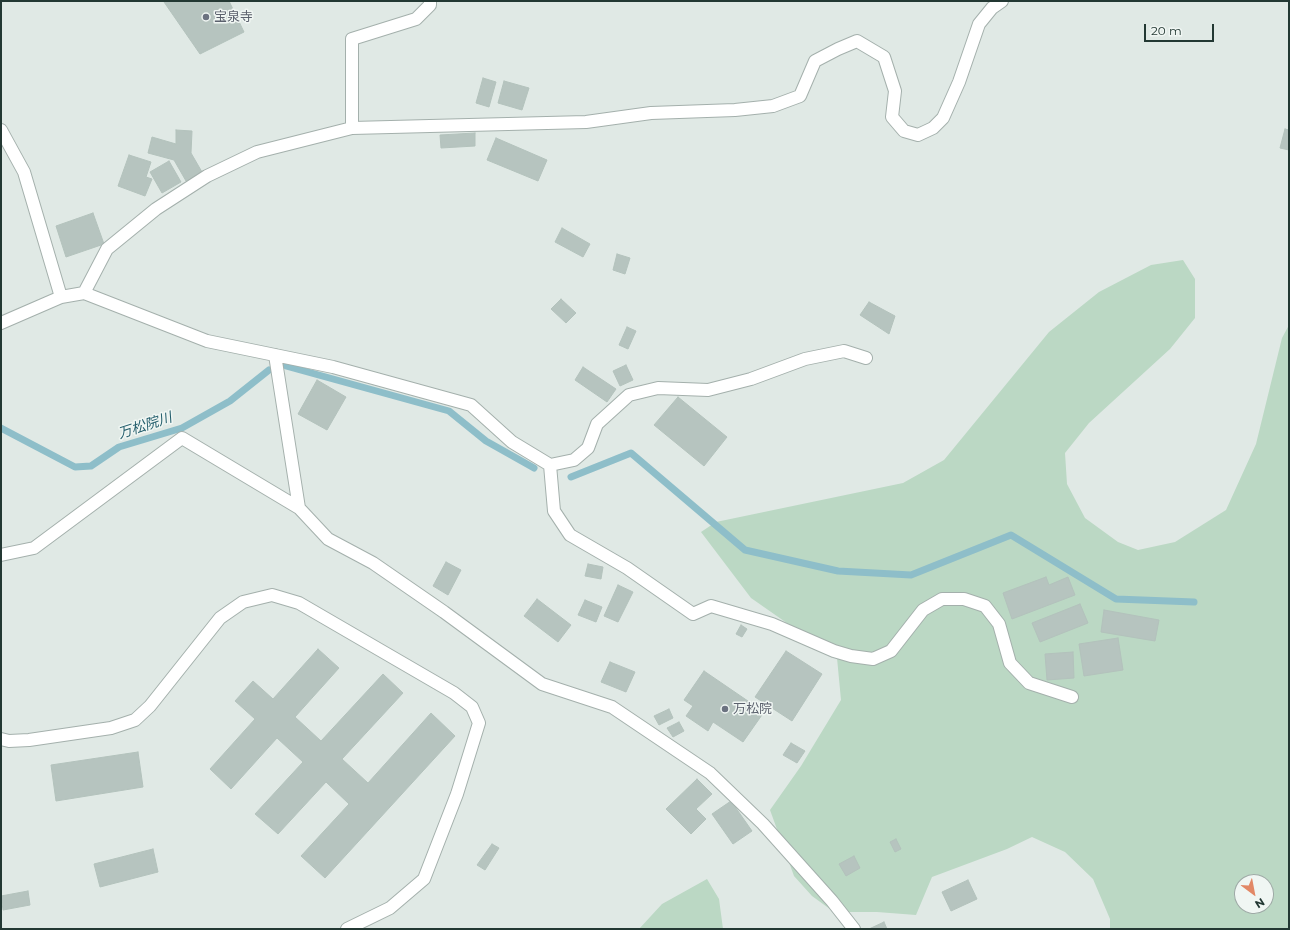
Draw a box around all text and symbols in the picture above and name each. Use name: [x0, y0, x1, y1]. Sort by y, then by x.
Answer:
place label: 宝泉寺: [214, 9, 253, 25]
marker: 宝泉寺: [201, 12, 211, 22]
scale bar: [1146, 16, 1216, 42]
text: 20 m: [1151, 23, 1182, 38]
water label: 万松院川: [116, 409, 174, 443]
place label: 万松院: [733, 701, 772, 717]
marker: 万松院: [720, 704, 730, 714]
north arrow: [1234, 874, 1274, 914]
text: N: [1252, 895, 1267, 912]

